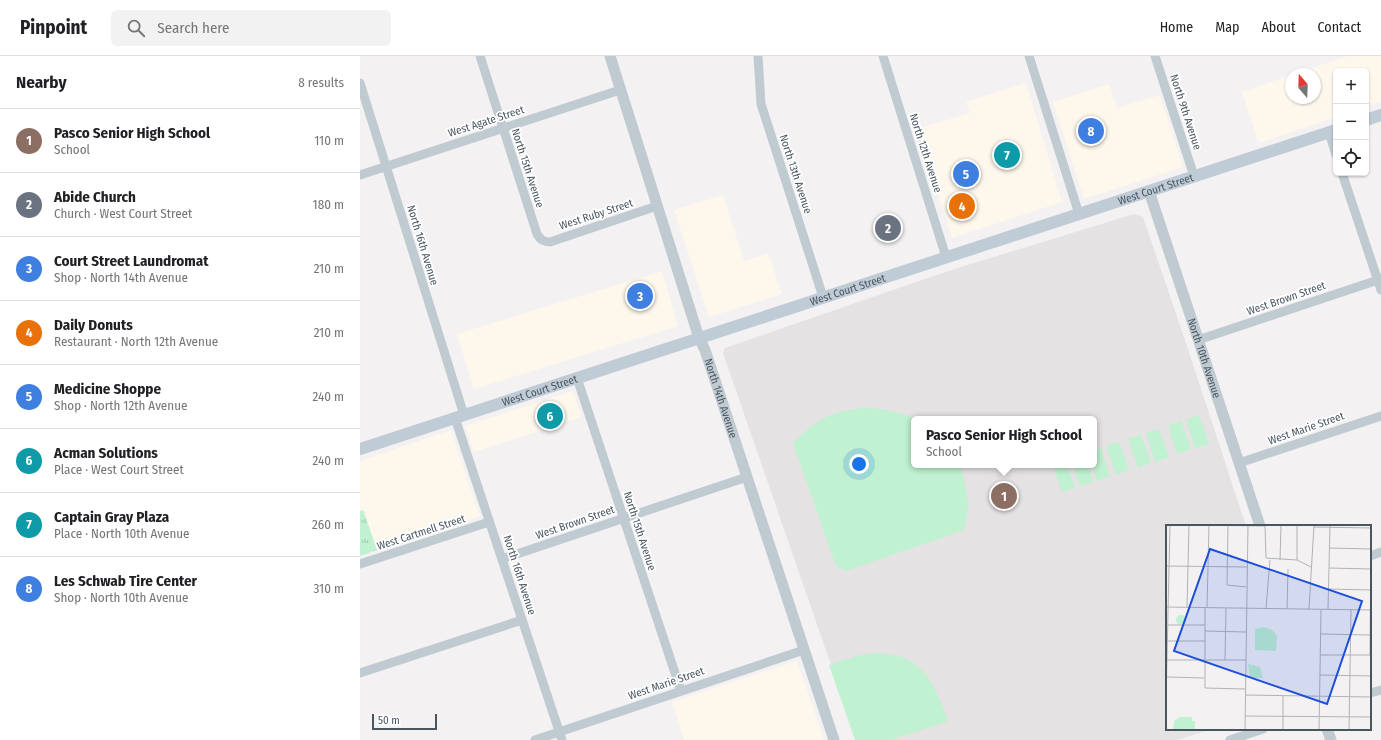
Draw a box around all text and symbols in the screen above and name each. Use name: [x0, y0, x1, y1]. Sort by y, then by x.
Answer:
search box: [111, 10, 391, 46]
text: Pinpoint: [20, 16, 87, 39]
icon: search: [125, 17, 147, 39]
text: Search here: [157, 19, 230, 37]
text: Home: [1160, 19, 1193, 36]
text: Map: [1215, 19, 1239, 36]
text: About: [1261, 19, 1296, 36]
text: Contact: [1318, 19, 1361, 36]
north arrow: [1285, 68, 1321, 104]
map controls: [1333, 68, 1369, 176]
button: +: [1333, 68, 1369, 104]
text: Nearby: [16, 72, 67, 93]
street label: North 9th Avenue: [1167, 73, 1204, 152]
text: 8 results: [298, 75, 344, 90]
street label: West Agate Street: [447, 103, 526, 140]
button: −: [1333, 104, 1369, 140]
street label: North 12th Avenue: [907, 112, 944, 194]
pin: 8: [1078, 116, 1104, 146]
text: Pasco Senior High School: [54, 124, 210, 142]
street label: North 15th Avenue: [509, 127, 546, 209]
text: 1: [26, 133, 32, 148]
text: 110 m: [314, 133, 344, 148]
street label: North 13th Avenue: [777, 133, 814, 215]
pin: 7: [994, 140, 1020, 170]
button: locate: [1333, 140, 1369, 176]
text: School: [54, 142, 90, 157]
pin: 5: [953, 159, 979, 189]
street label: West Court Street: [1116, 171, 1195, 208]
text: Abide Church: [54, 188, 136, 206]
pin: 4: [949, 191, 975, 221]
street label: West Ruby Street: [558, 196, 635, 232]
text: 2: [26, 197, 32, 212]
text: 180 m: [313, 197, 344, 212]
street label: North 16th Avenue: [404, 204, 441, 287]
text: Church · West Court Street: [54, 206, 192, 221]
pin: 2: [875, 213, 901, 243]
text: Court Street Laundromat: [54, 252, 208, 270]
text: 3: [26, 261, 32, 276]
text: 210 m: [314, 261, 344, 276]
text: Shop · North 14th Avenue: [54, 270, 188, 285]
street label: West Court Street: [808, 272, 887, 308]
street label: West Brown Street: [1245, 279, 1328, 318]
pin: 3: [627, 281, 653, 311]
text: Daily Donuts: [54, 316, 133, 334]
street label: North 10th Avenue: [1185, 317, 1223, 400]
text: 4: [26, 325, 32, 340]
text: 210 m: [314, 325, 344, 340]
text: Restaurant · North 12th Avenue: [54, 334, 218, 349]
street label: North 14th Avenue: [701, 357, 740, 440]
street label: West Court Street: [500, 372, 580, 409]
text: Medicine Shoppe: [54, 380, 161, 398]
text: 5: [26, 389, 32, 404]
text: 240 m: [312, 389, 344, 404]
text: Shop · North 12th Avenue: [54, 398, 187, 413]
pin: 6: [537, 401, 563, 431]
street label: West Marie Street: [1267, 409, 1346, 448]
popup: [911, 416, 1097, 468]
text: Pasco Senior High School: [926, 426, 1082, 444]
text: Acman Solutions: [54, 444, 158, 462]
text: School: [926, 444, 962, 459]
text: 6: [26, 453, 32, 468]
text: 240 m: [312, 453, 344, 468]
your location: [849, 454, 869, 474]
text: Place · West Court Street: [54, 462, 184, 477]
pin: 1: [991, 481, 1017, 511]
street label: North 15th Avenue: [621, 490, 658, 572]
street label: West Brown Street: [534, 503, 617, 542]
text: Captain Gray Plaza: [54, 508, 169, 526]
street label: West Cartmell Street: [375, 512, 467, 553]
text: 7: [26, 517, 32, 532]
text: 260 m: [312, 517, 344, 532]
inset map: [1166, 525, 1371, 730]
text: Place · North 10th Avenue: [54, 526, 190, 541]
street label: North 16th Avenue: [501, 534, 539, 617]
text: Les Schwab Tire Center: [54, 572, 197, 590]
text: 8: [26, 581, 32, 596]
text: 310 m: [314, 581, 344, 596]
text: Shop · North 10th Avenue: [54, 590, 188, 605]
street label: West Marie Street: [627, 664, 706, 703]
scale bar: [372, 712, 437, 731]
text: 50 m: [378, 714, 400, 727]

